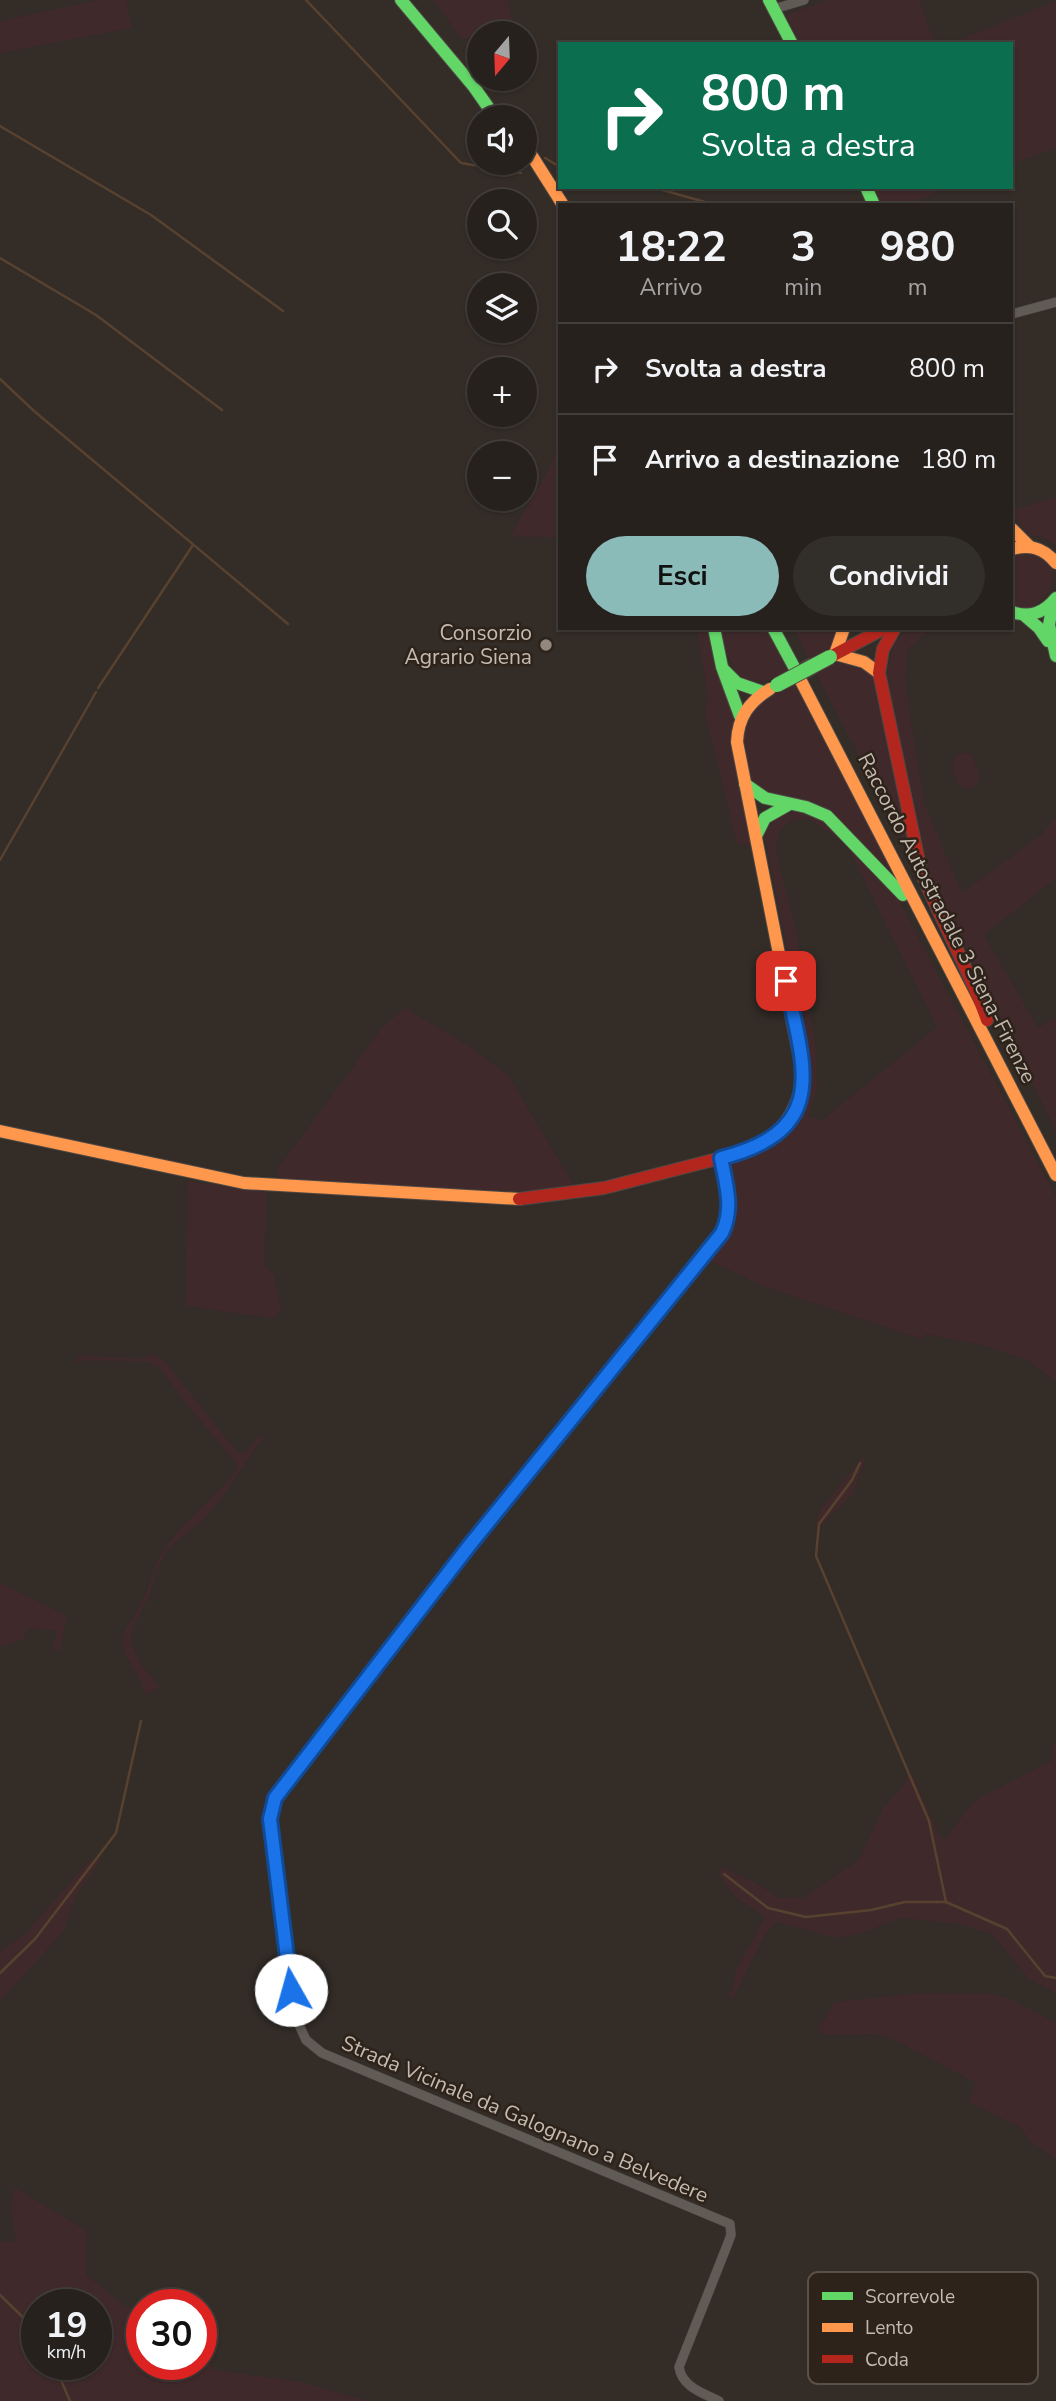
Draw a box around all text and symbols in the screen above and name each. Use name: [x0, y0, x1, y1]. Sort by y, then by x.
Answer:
north arrow: [467, 21, 537, 91]
map controls: [467, 21, 537, 511]
text: 800 m: [701, 60, 845, 127]
icon: right: [586, 70, 677, 161]
button: sound: [467, 105, 537, 175]
text: Svolta a destra: [701, 124, 916, 167]
button: search: [467, 189, 537, 259]
text: 18:22: [616, 219, 727, 276]
text: 3: [791, 219, 816, 276]
text: 980: [880, 219, 955, 276]
text: Arrivo: [640, 272, 703, 303]
text: min: [784, 272, 822, 303]
text: m: [908, 272, 928, 303]
button: layers: [467, 273, 537, 343]
icon: right: [586, 350, 624, 388]
text: Svolta a destra: [645, 351, 827, 386]
text: 800 m: [909, 351, 985, 386]
button: +: [467, 357, 537, 427]
button: −: [467, 441, 537, 511]
icon: arrive: [586, 441, 624, 479]
text: Arrivo a destinazione: [645, 442, 900, 477]
text: 180 m: [921, 442, 996, 477]
button: Esci: [586, 536, 779, 616]
button: Condividi: [793, 536, 985, 616]
place label: Consorzio Agrario Siena: [404, 619, 532, 671]
marker: Consorzio Agrario Siena: [538, 637, 554, 653]
street label: Raccordo Autostradale 3 Siena-Firenze: [851, 748, 1043, 1088]
pin: [756, 951, 816, 1011]
icon: arrive: [767, 962, 805, 1000]
position arrow: [254, 1953, 328, 2027]
street label: Strada Vicinale da Galognano a Belvedere: [337, 2029, 713, 2209]
legend: [808, 2272, 1038, 2384]
text: Scorrevole: [865, 2284, 955, 2310]
speed limit sign: 30: [126, 2289, 217, 2380]
text: 19: [45, 2302, 88, 2349]
text: Lento: [865, 2315, 913, 2341]
text: km/h: [47, 2340, 86, 2364]
text: Coda: [865, 2347, 909, 2373]

